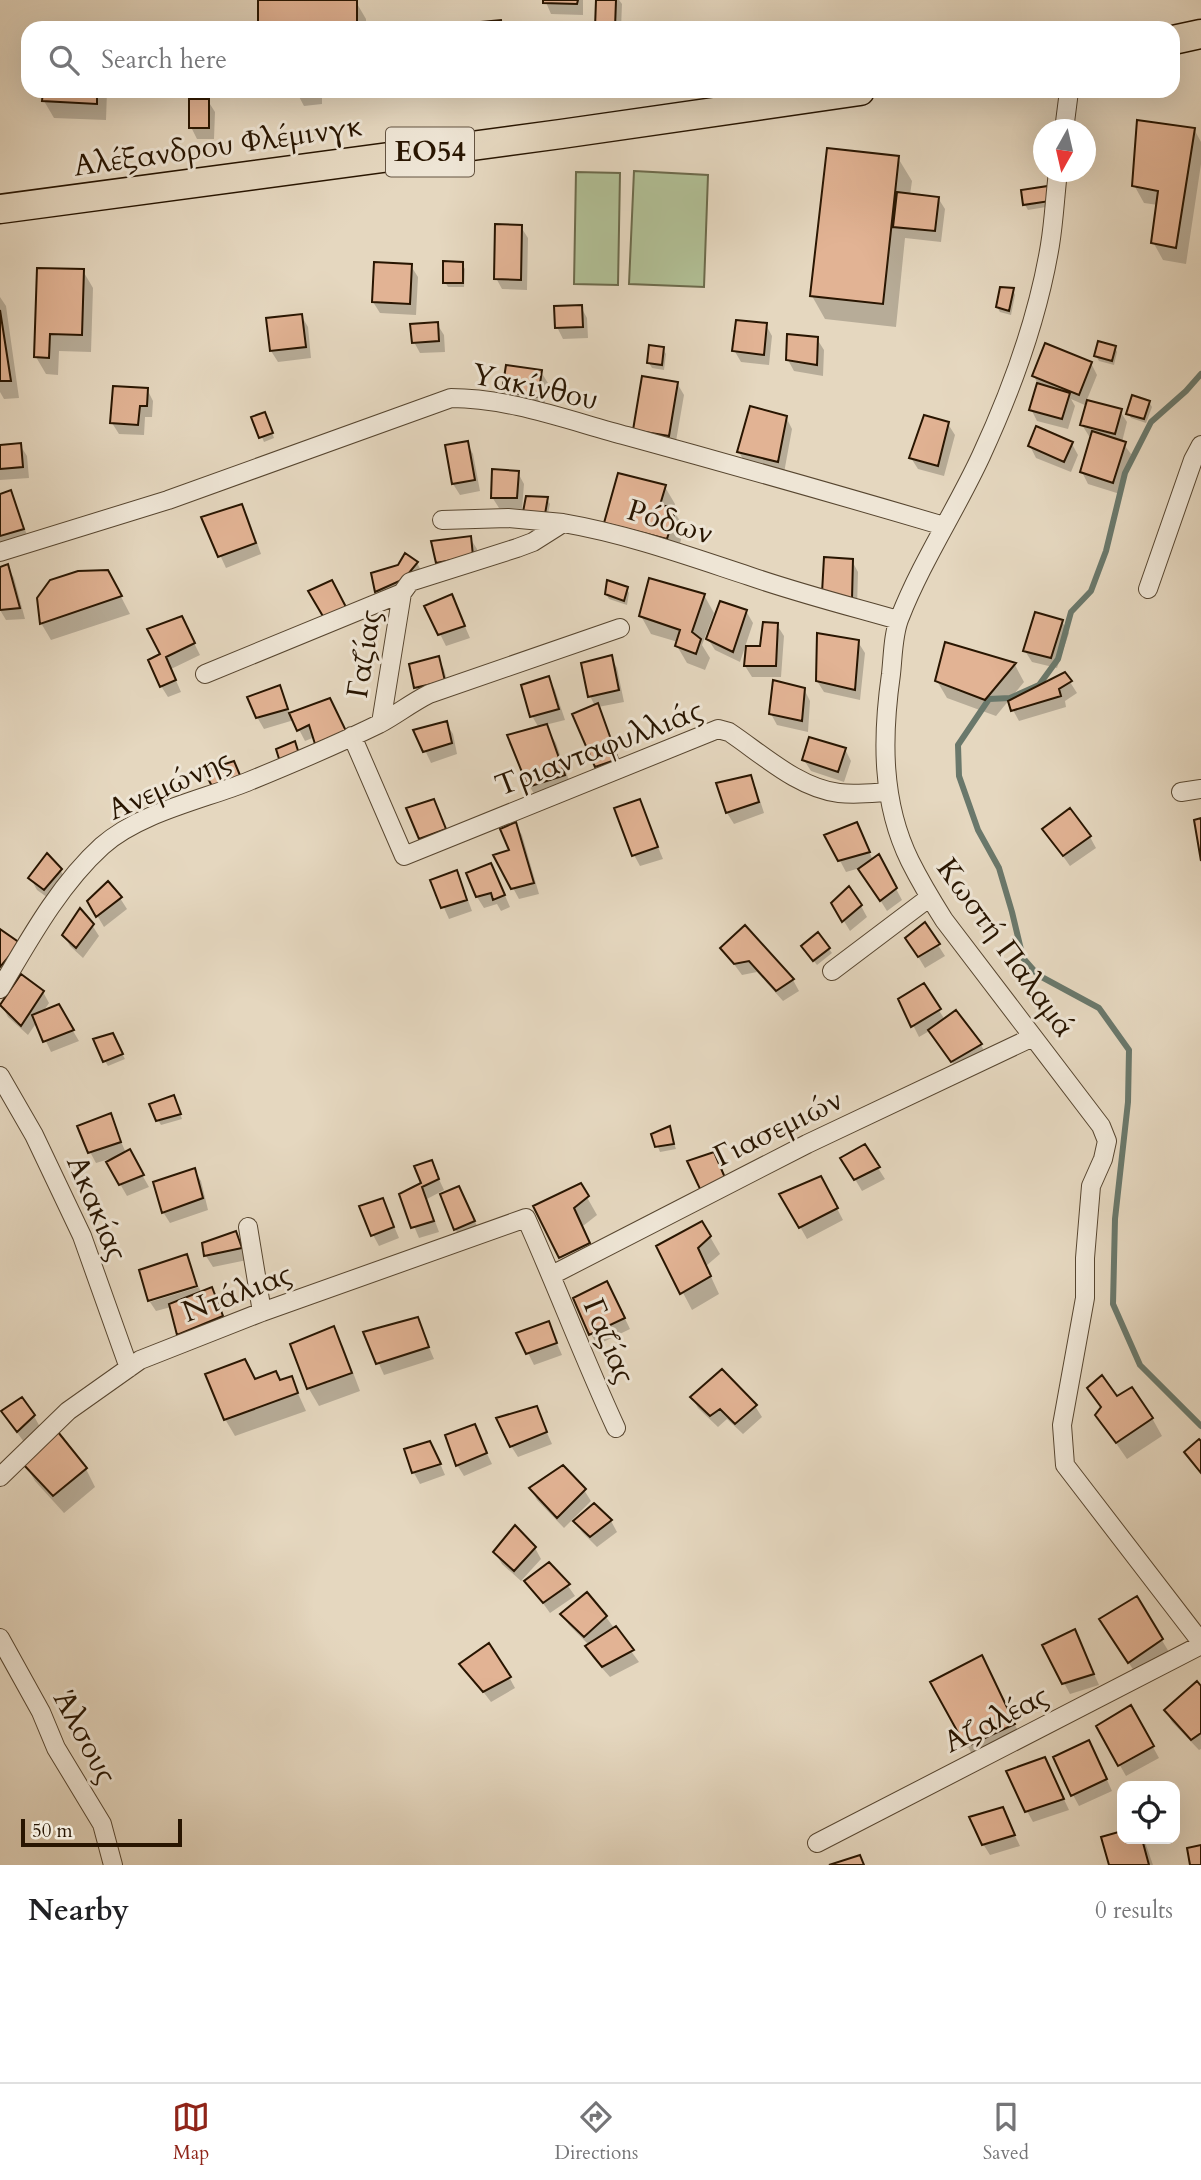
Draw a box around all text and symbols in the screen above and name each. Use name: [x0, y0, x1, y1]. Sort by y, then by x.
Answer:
search box: [21, 21, 1180, 98]
icon: search: [45, 41, 83, 79]
text: Search here: [101, 42, 227, 77]
street label: Αλέξανδρου Φλέμινγκ: [71, 105, 365, 187]
north arrow: [1033, 119, 1096, 182]
road number: ΕΟ54: [386, 128, 474, 176]
street label: Υακίνθου: [468, 354, 602, 420]
street label: Ρόδων: [622, 490, 718, 554]
street label: Γαζίας: [337, 607, 391, 701]
street label: Τριανταφυλλιάς: [489, 690, 709, 806]
street label: Ανεμώνης: [101, 740, 237, 830]
street label: Κωστή Παλαμά: [927, 850, 1085, 1046]
street label: Γιασεμιών: [707, 1079, 849, 1177]
street label: Ακακίας: [56, 1149, 138, 1267]
street label: Ντάλιας: [176, 1253, 298, 1333]
street label: Γαζίας: [573, 1292, 645, 1390]
street label: Αζαλέας: [936, 1675, 1056, 1763]
street label: Άλσους: [43, 1683, 127, 1791]
map controls: [1117, 1781, 1180, 1844]
button: locate: [1117, 1781, 1180, 1844]
scale bar: [21, 1816, 182, 1848]
text: 50 m: [32, 1818, 73, 1844]
text: Nearby: [28, 1890, 129, 1931]
text: 0 results: [1095, 1895, 1173, 1926]
tab: Map: [172, 2098, 210, 2166]
tab: Directions: [555, 2098, 638, 2166]
tab: Saved: [983, 2098, 1029, 2166]

